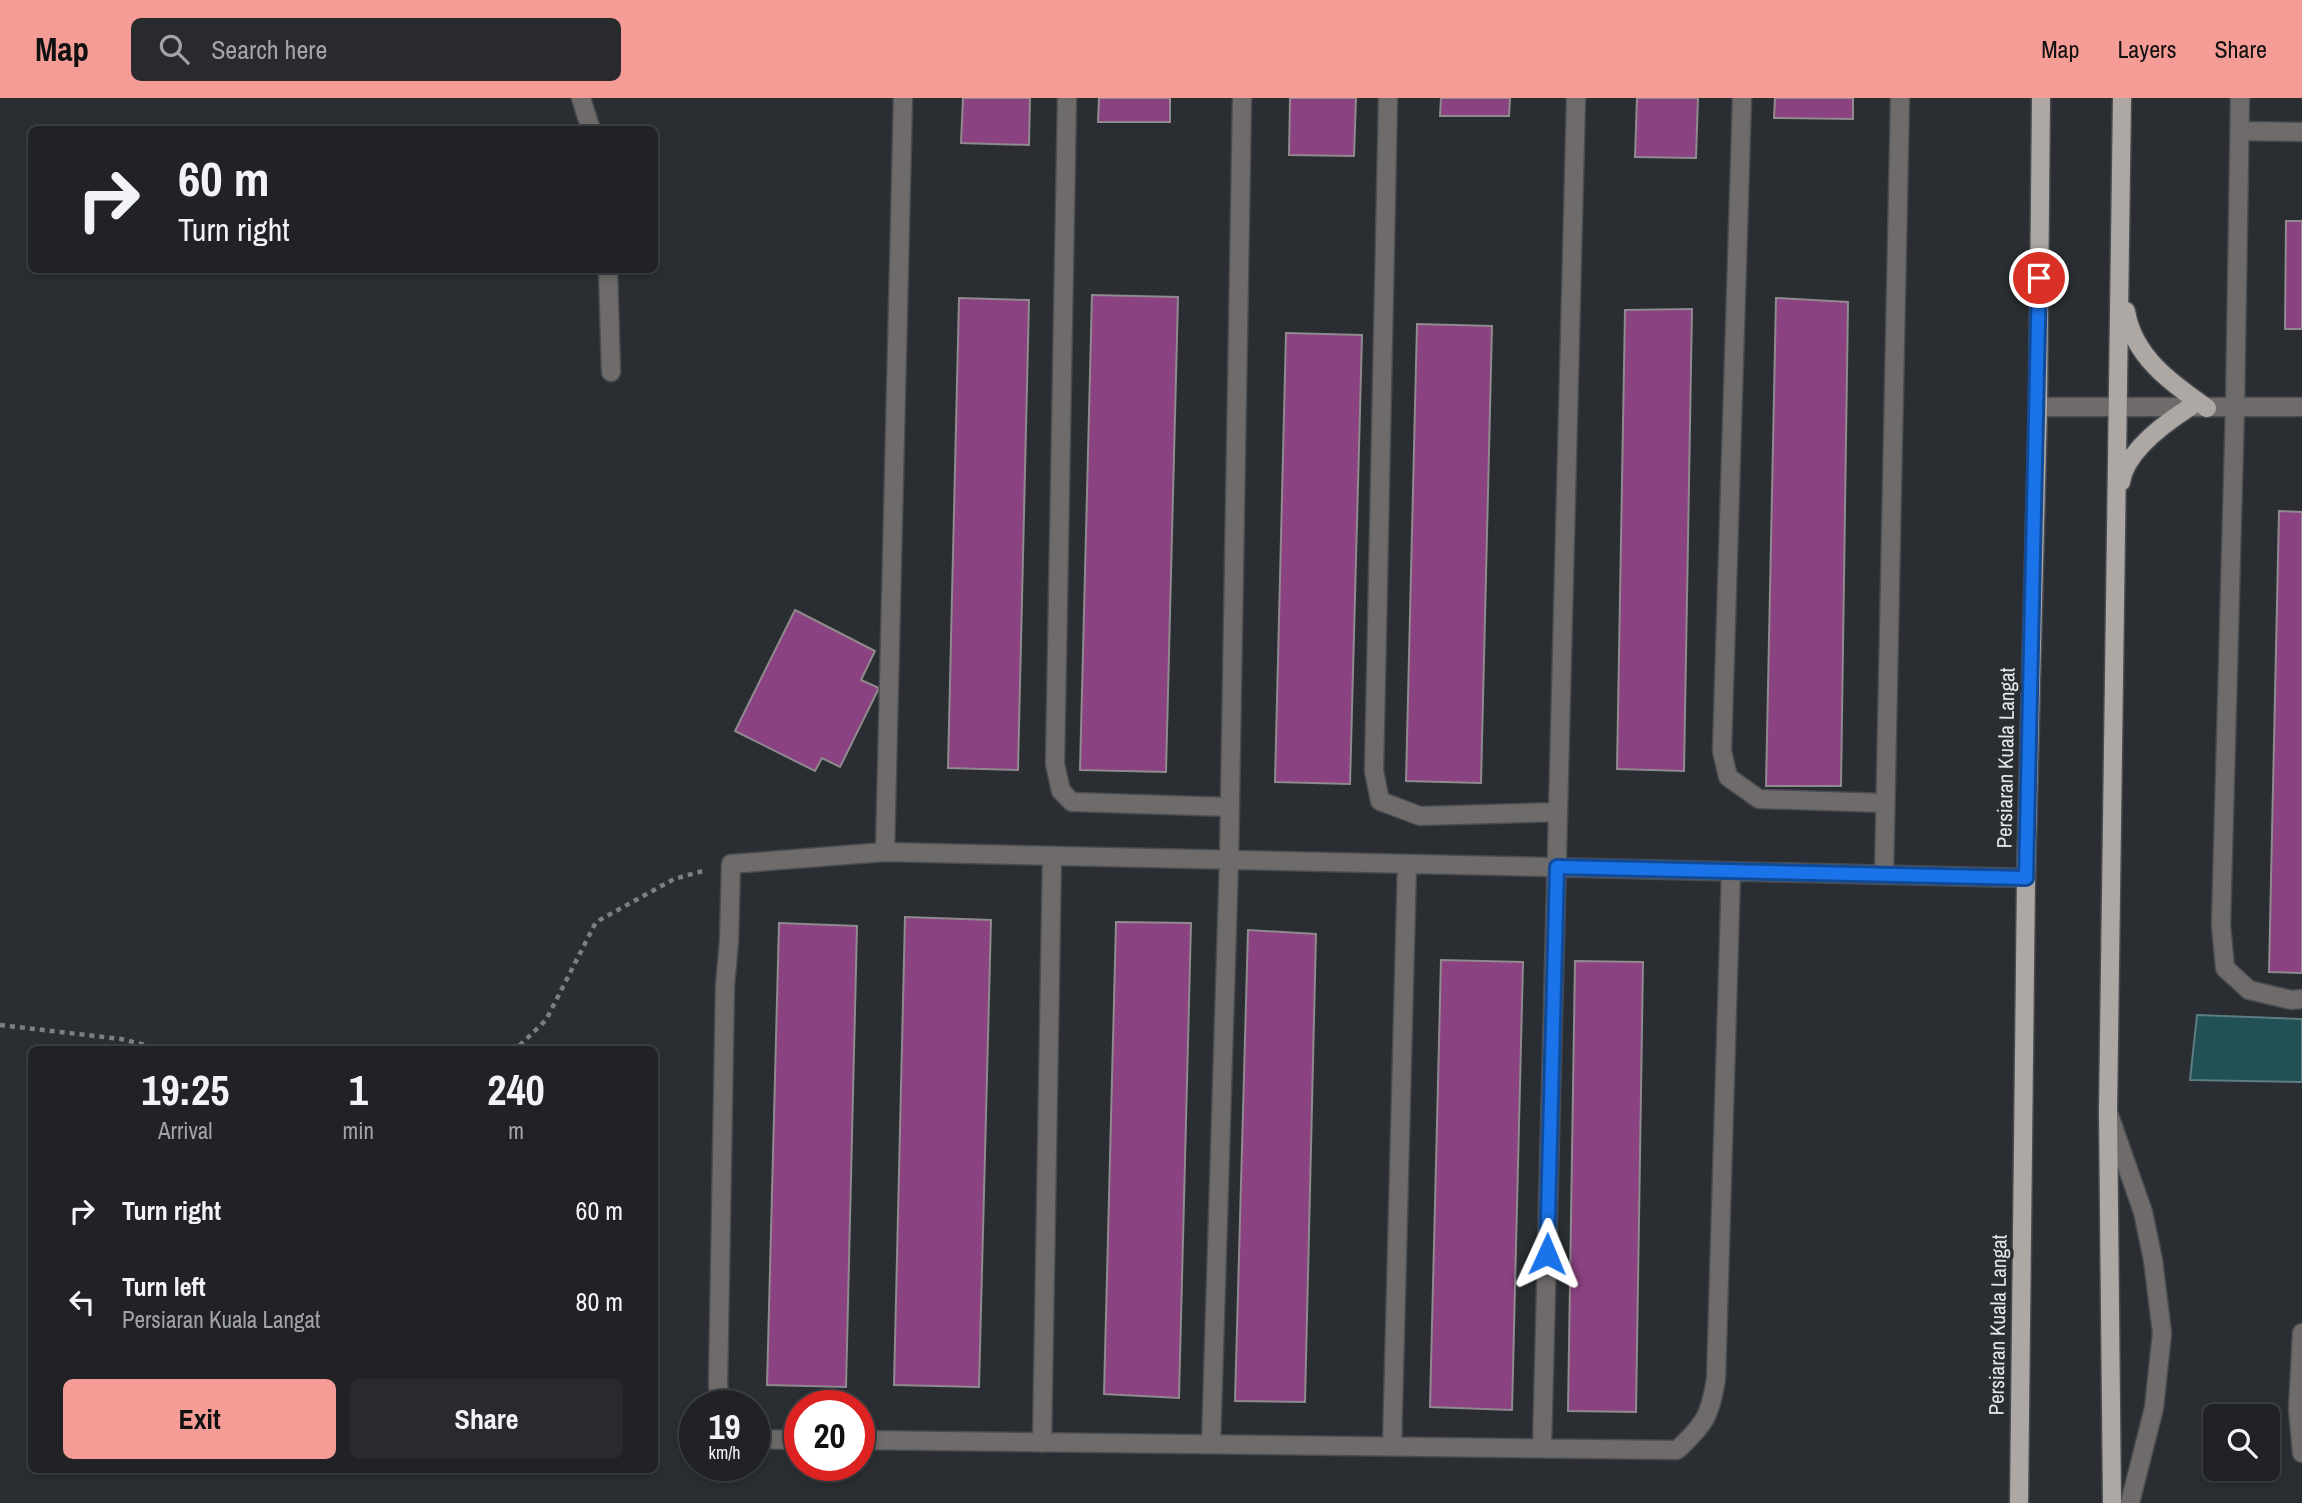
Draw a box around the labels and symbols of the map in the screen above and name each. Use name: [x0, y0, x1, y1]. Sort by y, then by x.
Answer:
pin: [2009, 248, 2069, 308]
street label: Persiaran Kuala Langat: [1989, 667, 2022, 849]
position arrow: [1510, 1217, 1584, 1291]
street label: Persiaran Kuala Langat: [1981, 1234, 2014, 1416]
speed limit sign: 20: [784, 1390, 875, 1481]

